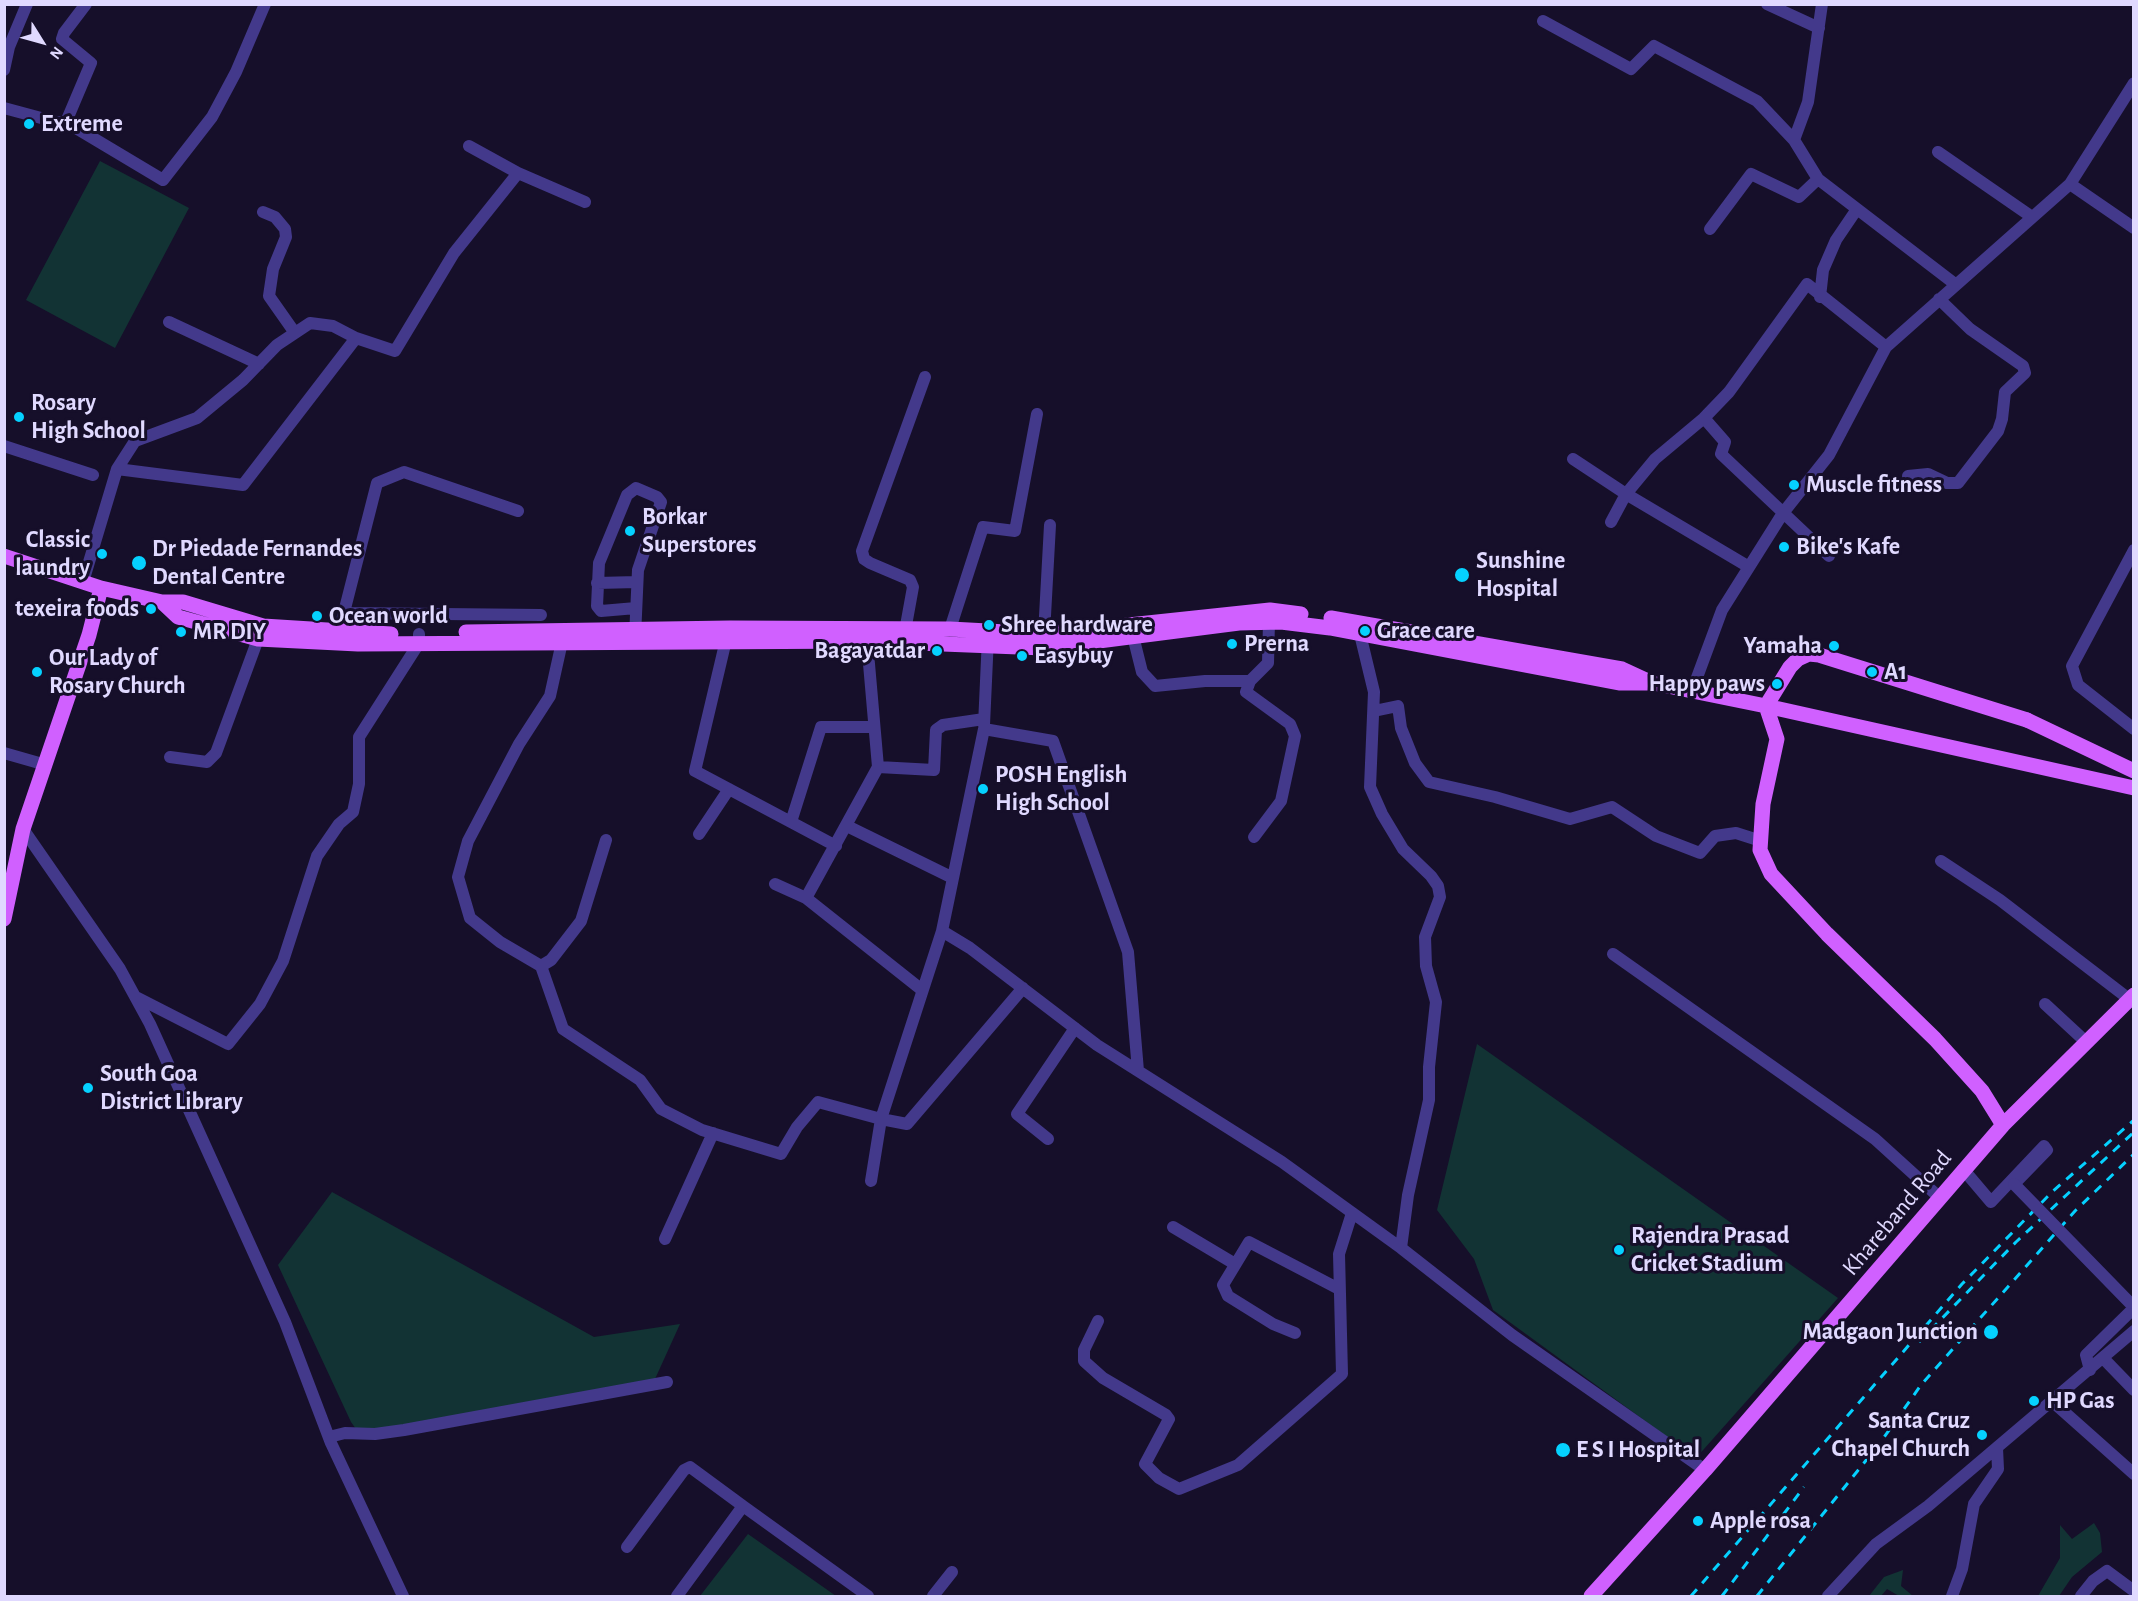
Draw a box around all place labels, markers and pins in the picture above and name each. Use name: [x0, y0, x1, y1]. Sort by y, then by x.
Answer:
place label: Extreme: [41, 110, 123, 138]
marker: Extreme: [22, 117, 36, 131]
place label: Rosary High School: [31, 389, 146, 445]
marker: Rosary High School: [12, 410, 26, 424]
place label: Muscle fitness: [1806, 471, 1942, 499]
marker: Muscle fitness: [1787, 478, 1801, 492]
place label: Borkar Superstores: [642, 503, 756, 559]
marker: Borkar Superstores: [623, 524, 637, 538]
place label: Classic laundry: [15, 526, 90, 582]
place label: Bike's Kafe: [1796, 533, 1900, 561]
place label: Dr Piedade Fernandes Dental Centre: [152, 535, 362, 591]
marker: Bike's Kafe: [1777, 540, 1791, 554]
marker: Classic laundry: [95, 547, 109, 561]
place label: Sunshine Hospital: [1476, 547, 1565, 603]
marker: Dr Piedade Fernandes Dental Centre: [130, 554, 148, 572]
marker: Sunshine Hospital: [1453, 566, 1471, 584]
place label: texeira foods: [15, 595, 139, 623]
marker: texeira foods: [144, 602, 158, 616]
place label: Ocean world: [329, 602, 448, 630]
marker: Ocean world: [310, 609, 324, 623]
place label: Shree hardware: [1001, 611, 1153, 639]
place label: Grace care: [1377, 617, 1475, 645]
place label: MR DIY: [193, 618, 266, 646]
marker: Shree hardware: [982, 618, 996, 632]
marker: Grace care: [1358, 624, 1372, 638]
marker: MR DIY: [174, 625, 188, 639]
place label: Prerna: [1244, 630, 1309, 658]
place label: Yamaha: [1744, 632, 1822, 660]
place label: Bagayatdar: [814, 637, 925, 665]
marker: Prerna: [1225, 637, 1239, 651]
marker: Yamaha: [1827, 639, 1841, 653]
place label: Easybuy: [1034, 642, 1113, 670]
place label: Our Lady of Rosary Church: [49, 644, 186, 700]
marker: Bagayatdar: [930, 644, 944, 658]
marker: Easybuy: [1015, 649, 1029, 663]
place label: A1: [1884, 658, 1907, 686]
marker: Our Lady of Rosary Church: [30, 665, 44, 679]
marker: A1: [1865, 665, 1879, 679]
place label: Happy paws: [1648, 670, 1765, 698]
marker: Happy paws: [1770, 677, 1784, 691]
place label: POSH English High School: [995, 761, 1127, 817]
marker: POSH English High School: [976, 782, 990, 796]
place label: South Goa District Library: [100, 1060, 243, 1116]
marker: South Goa District Library: [81, 1081, 95, 1095]
place label: Rajendra Prasad Cricket Stadium: [1631, 1222, 1789, 1278]
marker: Rajendra Prasad Cricket Stadium: [1612, 1243, 1626, 1257]
place label: Madgaon Junction: [1803, 1318, 1978, 1346]
marker: Madgaon Junction: [1982, 1323, 2000, 1341]
place label: HP Gas: [2046, 1387, 2114, 1415]
marker: HP Gas: [2027, 1394, 2041, 1408]
place label: Santa Cruz Chapel Church: [1832, 1407, 1970, 1463]
marker: Santa Cruz Chapel Church: [1975, 1428, 1989, 1442]
place label: E S I Hospital: [1576, 1436, 1700, 1464]
marker: E S I Hospital: [1554, 1441, 1572, 1459]
place label: Apple rosa: [1710, 1507, 1811, 1535]
marker: Apple rosa: [1691, 1514, 1705, 1528]

